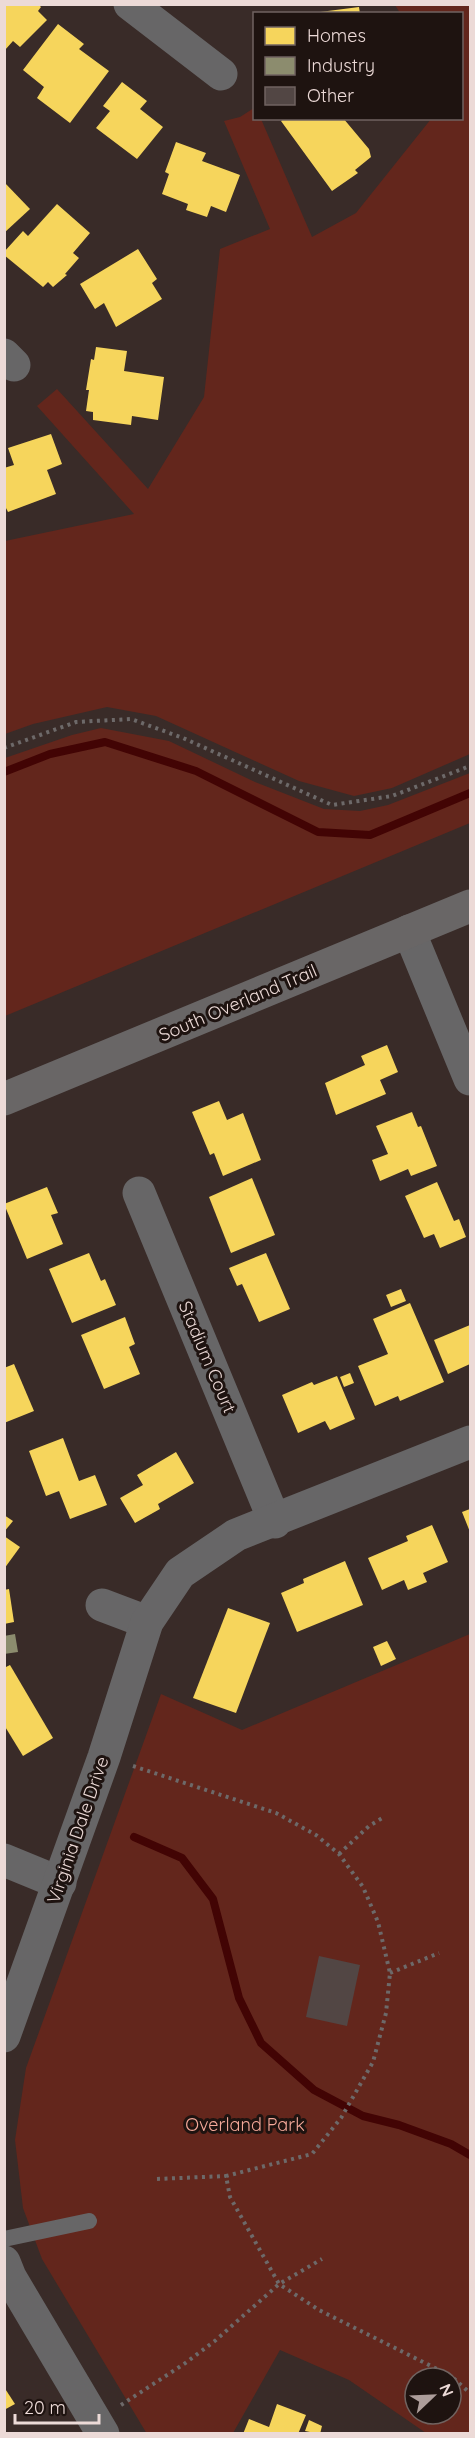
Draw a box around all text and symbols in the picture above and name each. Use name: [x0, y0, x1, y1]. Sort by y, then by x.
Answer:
legend: [253, 12, 463, 120]
text: Homes: [307, 24, 366, 47]
text: Industry: [307, 54, 375, 77]
text: Other: [307, 84, 354, 107]
street label: South Overland Trail: [155, 959, 320, 1046]
street label: Stadium Court: [174, 1297, 241, 1416]
street label: Virginia Dale Drive: [42, 1753, 113, 1906]
park label: Overland Park: [185, 2113, 305, 2136]
north arrow: [403, 2366, 463, 2426]
text: N: [435, 2381, 458, 2399]
scale bar: [15, 2387, 99, 2425]
text: 20 m: [24, 2396, 66, 2419]

